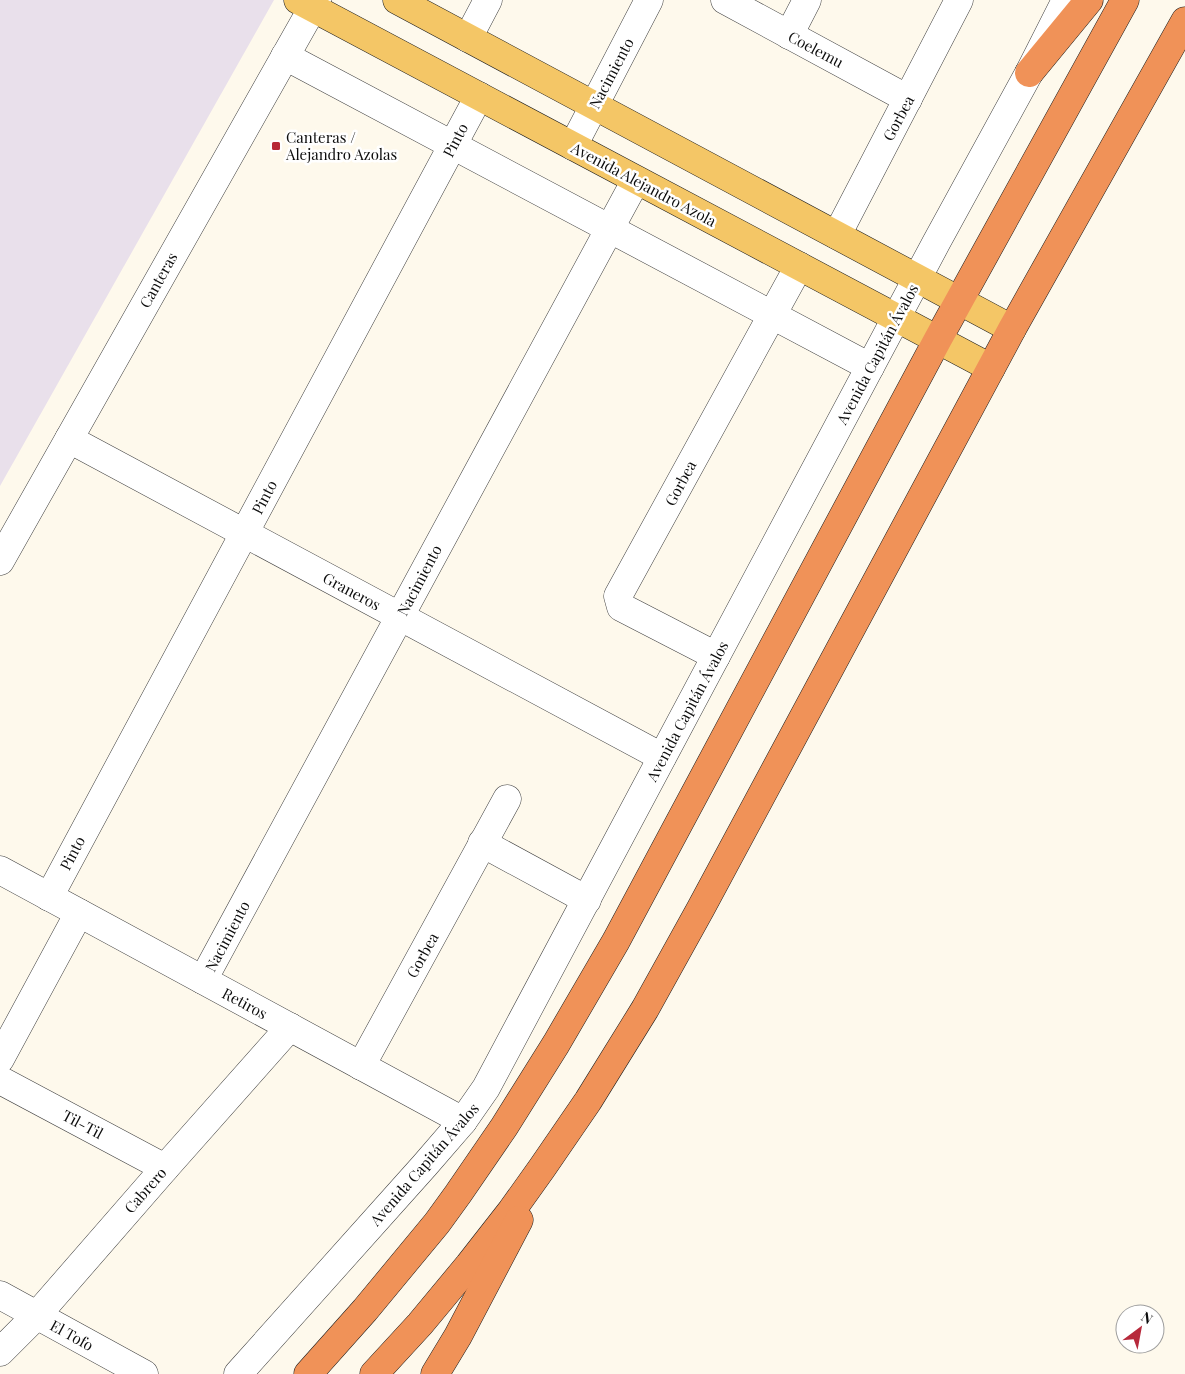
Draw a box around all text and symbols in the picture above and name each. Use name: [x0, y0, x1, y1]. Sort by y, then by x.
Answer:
street label: Coelemu: [785, 26, 847, 72]
street label: Nacimiento: [584, 34, 638, 112]
street label: Gorbea: [878, 91, 918, 144]
street label: Pinto: [438, 120, 472, 160]
place label: Canteras / Alejandro Azolas: [285, 127, 397, 164]
street label: Avenida Alejandro Azola: [567, 137, 720, 231]
marker: Canteras / Alejandro Azolas: [270, 140, 282, 152]
street label: Canteras: [135, 249, 181, 311]
street label: Avenida Capitán Ávalos: [831, 280, 923, 429]
street label: Gorbea: [660, 456, 700, 509]
street label: Pinto: [247, 477, 281, 517]
street label: Nacimiento: [392, 541, 446, 619]
street label: Graneros: [320, 567, 384, 615]
street label: Avenida Capitán Ávalos: [641, 637, 733, 786]
street label: Pinto: [55, 833, 89, 873]
street label: Nacimiento: [200, 897, 254, 975]
street label: Gorbea: [401, 928, 443, 981]
street label: Retiros: [219, 983, 271, 1023]
street label: Avenida Capitán Ávalos: [364, 1098, 483, 1230]
street label: Til-Til: [59, 1105, 107, 1143]
street label: Cabrero: [119, 1163, 171, 1217]
north arrow: [1115, 1304, 1165, 1354]
text: N: [1138, 1307, 1156, 1328]
street label: El Tofo: [47, 1315, 97, 1355]

